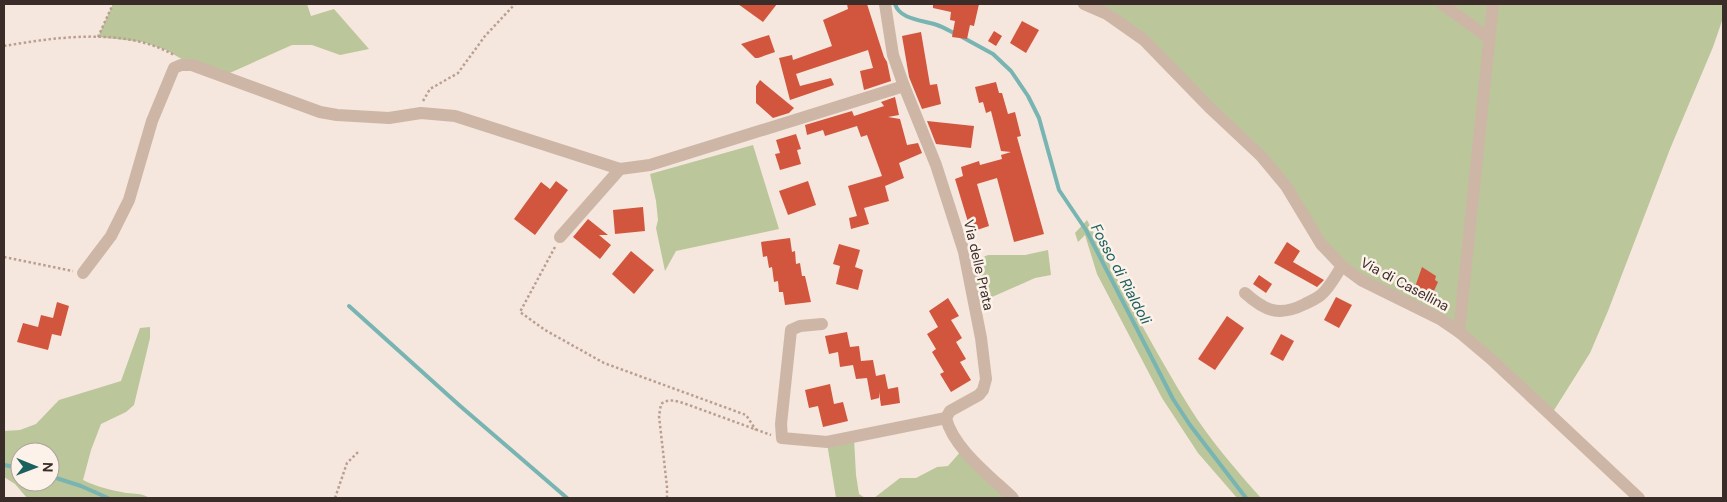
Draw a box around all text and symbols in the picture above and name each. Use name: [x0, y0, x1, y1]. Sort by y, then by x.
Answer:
street label: Via delle Prata: [960, 218, 998, 312]
water label: Fosso di Rialdoli: [1086, 220, 1156, 328]
street label: Via di Casellina: [1358, 253, 1452, 315]
north arrow: [10, 442, 60, 492]
text: N: [39, 462, 57, 472]

